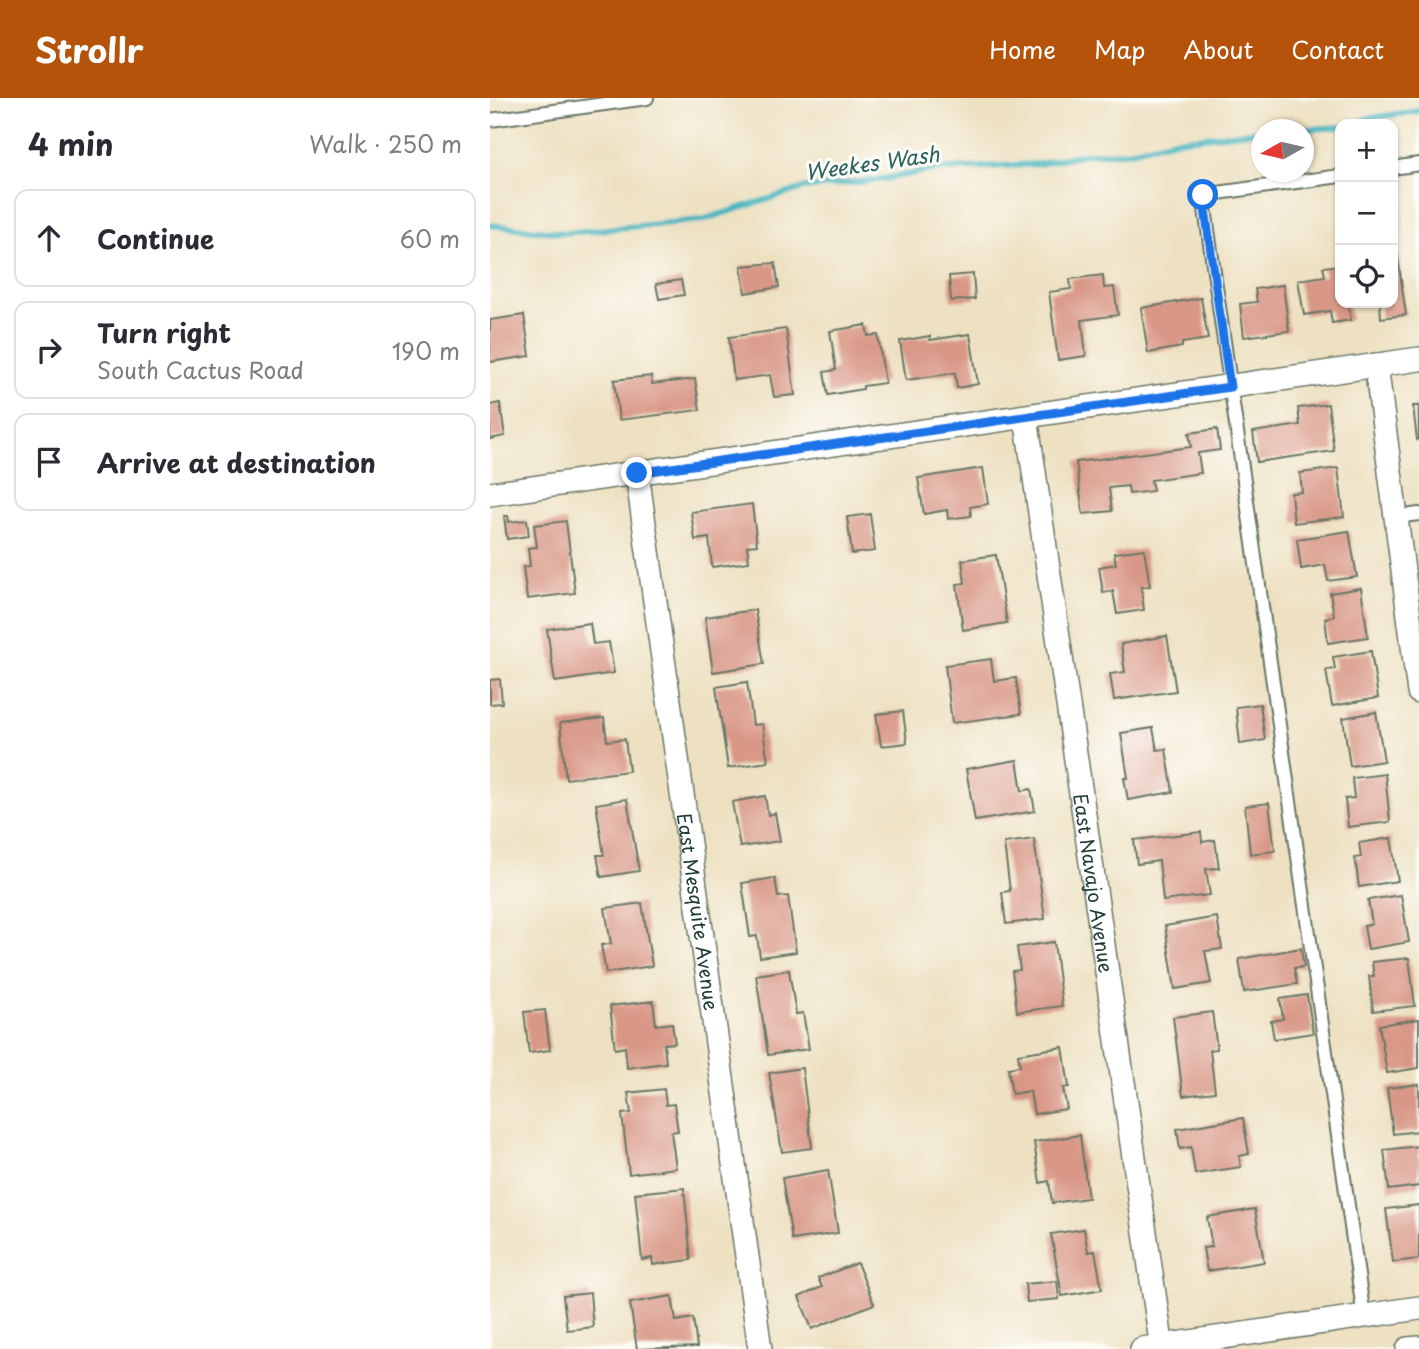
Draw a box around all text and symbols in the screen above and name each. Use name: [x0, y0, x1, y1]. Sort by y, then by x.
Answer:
text: Strollr: [35, 24, 144, 74]
text: Home: [989, 31, 1056, 67]
text: Map: [1094, 31, 1145, 67]
text: About: [1183, 31, 1253, 67]
text: Contact: [1291, 31, 1384, 67]
north arrow: [1251, 119, 1314, 182]
map controls: [1335, 119, 1398, 308]
button: +: [1335, 119, 1398, 182]
text: 4 min: [28, 121, 114, 166]
text: Walk · 250 m: [309, 126, 462, 161]
water label: Weekes Wash: [803, 137, 942, 187]
route start: [1187, 179, 1218, 210]
button: −: [1335, 182, 1398, 245]
icon: ahead: [30, 219, 68, 257]
text: Continue: [97, 219, 214, 258]
text: 60 m: [400, 221, 460, 256]
button: locate: [1335, 245, 1398, 308]
text: Turn right: [97, 313, 231, 352]
icon: right: [30, 331, 68, 369]
text: 190 m: [392, 333, 460, 368]
text: South Cactus Road: [97, 352, 304, 387]
icon: arrive: [30, 443, 68, 481]
text: Arrive at destination: [97, 443, 376, 482]
route end: [621, 457, 652, 488]
street label: East Navajo Avenue: [1067, 792, 1121, 975]
street label: East Mesquite Avenue: [671, 811, 726, 1012]

